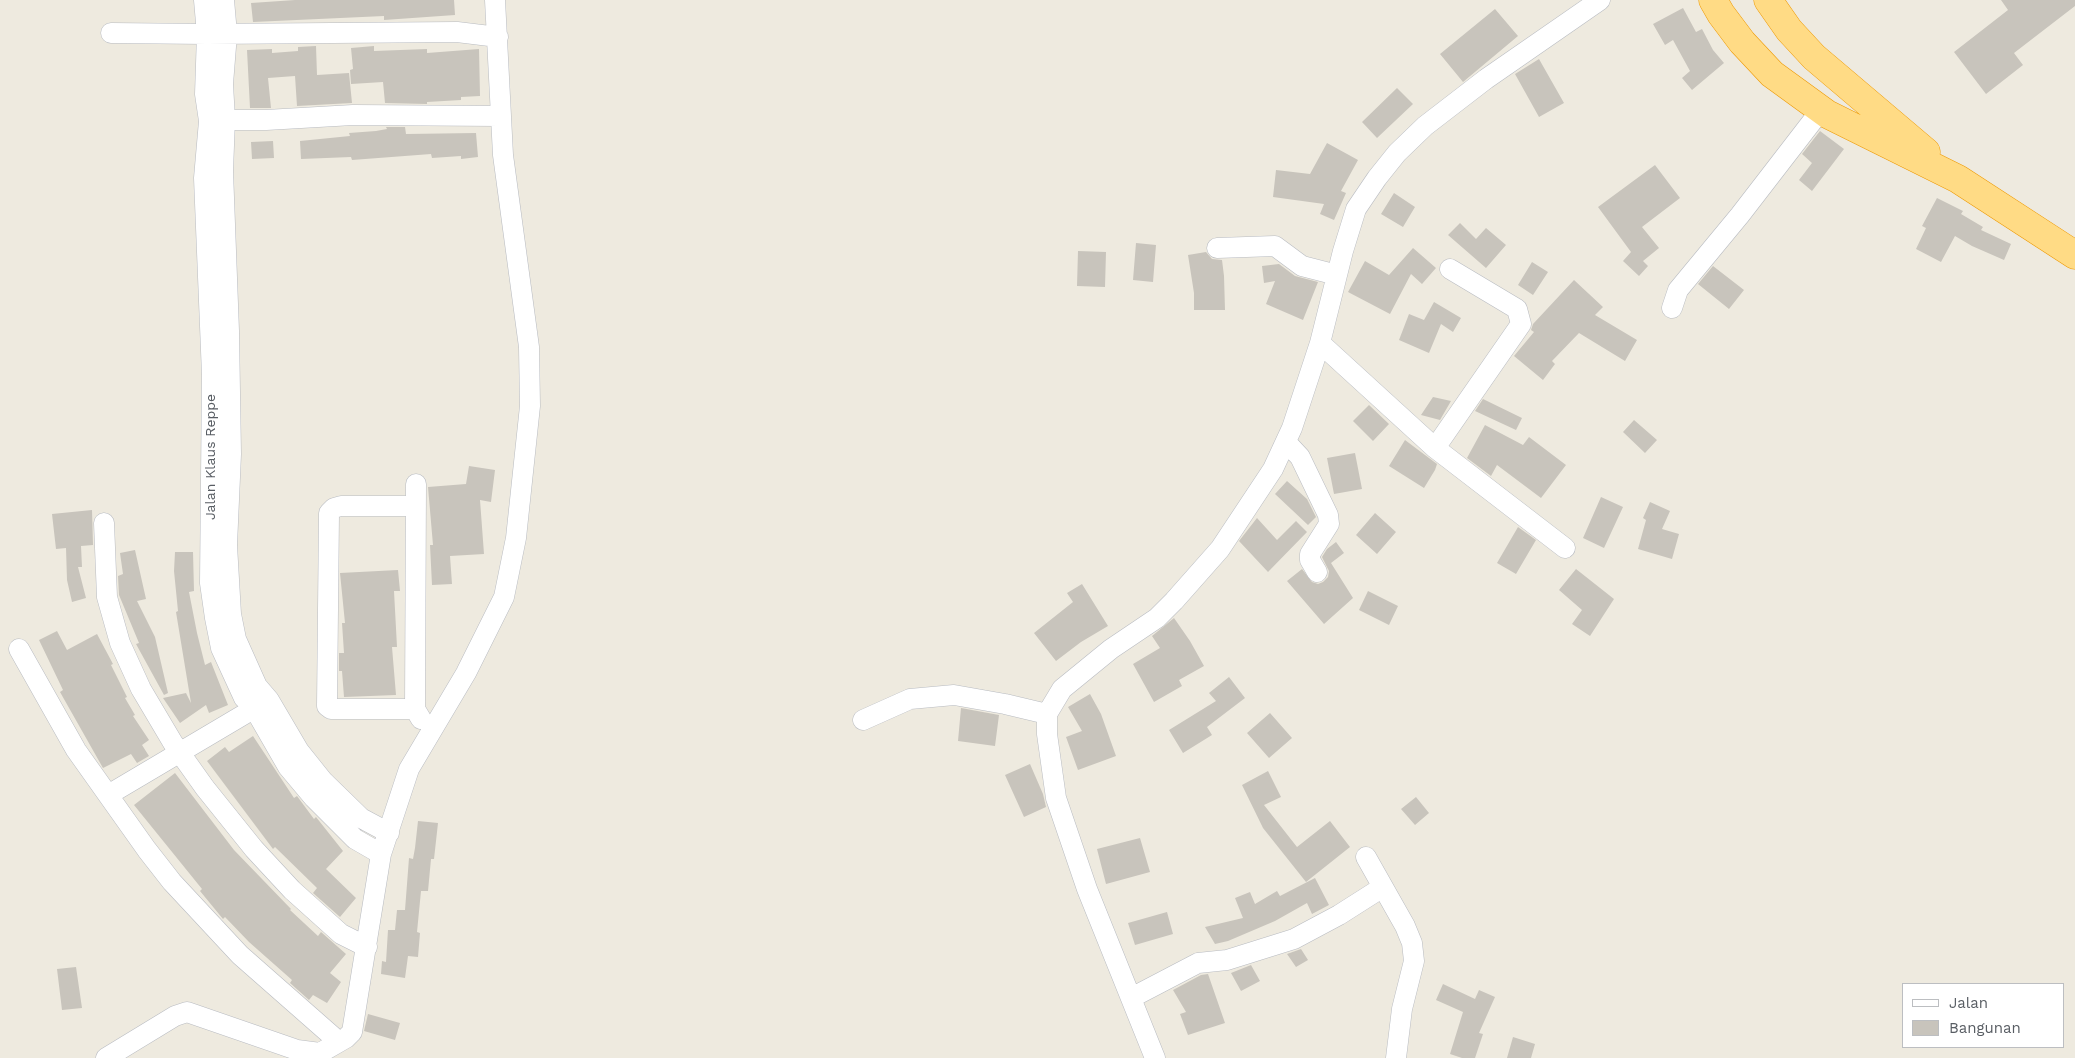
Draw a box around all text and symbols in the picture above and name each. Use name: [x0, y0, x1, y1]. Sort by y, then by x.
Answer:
street label: Jalan Klaus Reppe: [203, 394, 219, 520]
legend: [1902, 983, 2065, 1048]
text: Jalan: [1949, 994, 1988, 1012]
text: Bangunan: [1949, 1019, 2021, 1037]

